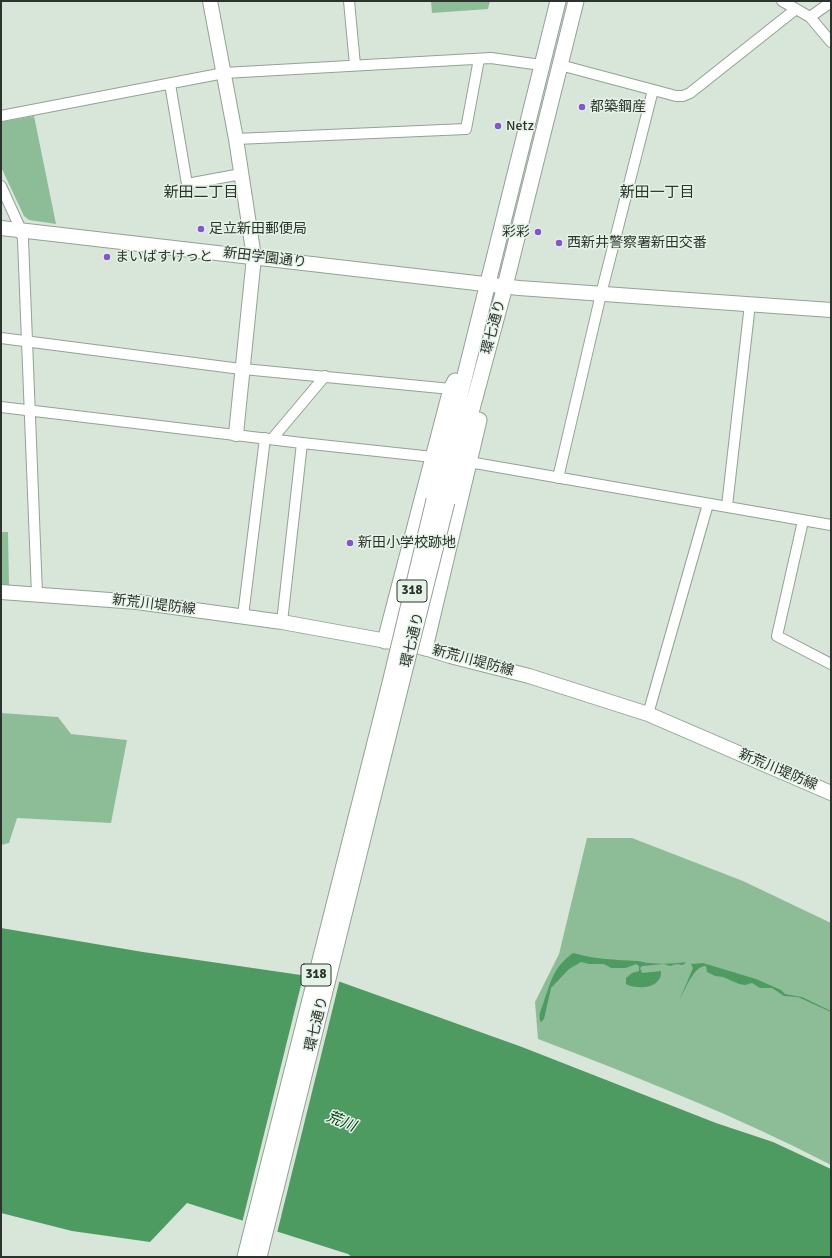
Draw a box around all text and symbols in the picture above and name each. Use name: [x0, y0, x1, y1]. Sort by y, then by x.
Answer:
place label: 都築鋼産: [590, 99, 646, 115]
marker: 都築鋼産: [577, 102, 587, 112]
place label: Netz: [506, 118, 534, 134]
marker: Netz: [493, 121, 503, 131]
district label: 新田二丁目: [164, 184, 238, 202]
district label: 新田一丁目: [620, 184, 694, 202]
place label: 足立新田郵便局: [209, 221, 307, 237]
marker: 足立新田郵便局: [196, 224, 206, 234]
place label: 彩彩: [502, 224, 530, 240]
marker: 彩彩: [533, 227, 543, 237]
place label: 西新井警察署新田交番: [567, 235, 707, 251]
marker: 西新井警察署新田交番: [554, 238, 564, 248]
street label: 新田学園通り: [222, 245, 308, 271]
place label: まいばすけっと: [115, 249, 213, 265]
marker: まいばすけっと: [102, 252, 112, 262]
street label: 環七通り: [479, 298, 509, 356]
place label: 新田小学校跡地: [358, 535, 456, 551]
marker: 新田小学校跡地: [345, 538, 355, 548]
road number: 318: [397, 580, 427, 602]
street label: 新荒川堤防線: [111, 592, 197, 618]
street label: 環七通り: [398, 611, 428, 669]
street label: 新荒川堤防線: [430, 642, 516, 680]
street label: 新荒川堤防線: [736, 746, 820, 794]
road number: 318: [301, 964, 331, 986]
street label: 環七通り: [302, 995, 332, 1053]
water label: 荒川: [324, 1108, 358, 1136]

